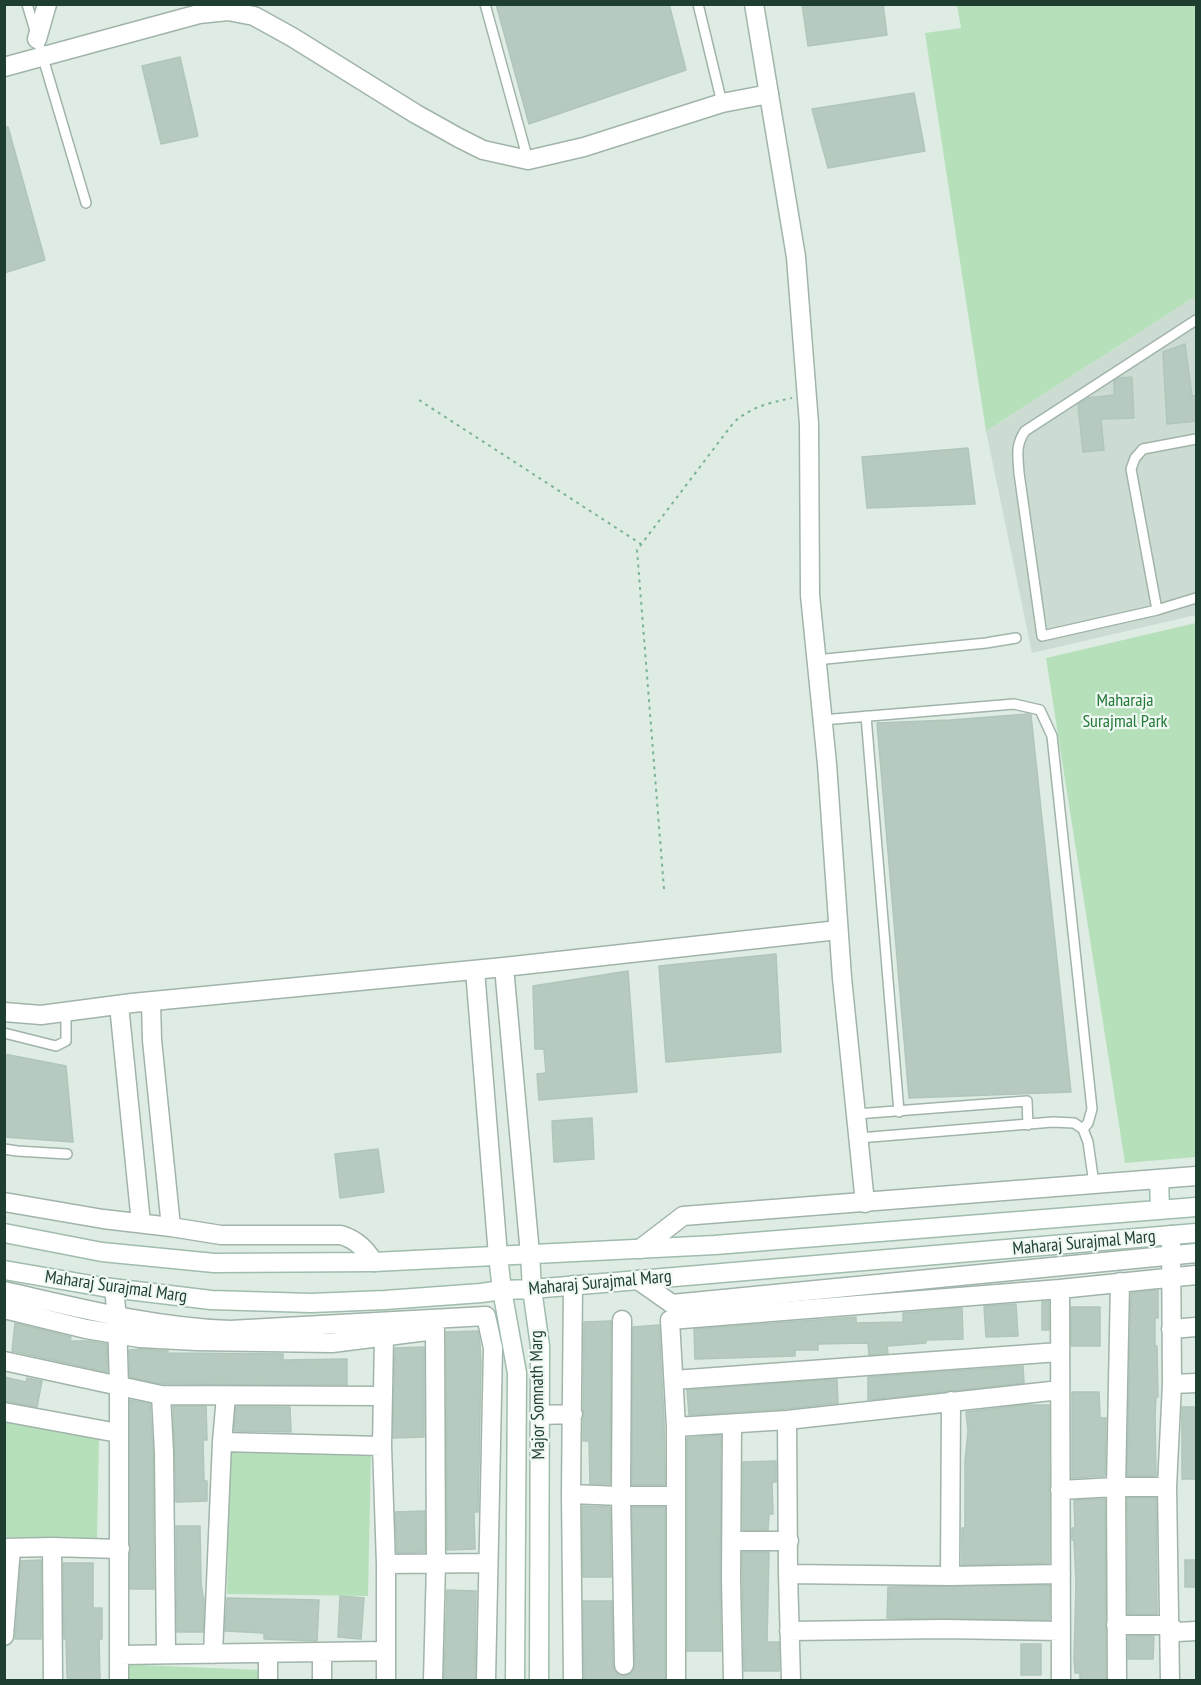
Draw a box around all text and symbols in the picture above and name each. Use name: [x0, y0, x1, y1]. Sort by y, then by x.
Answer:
park label: Maharaja Surajmal Park: [1082, 690, 1168, 732]
street label: Maharaj Surajmal Marg: [1012, 1226, 1156, 1260]
street label: Maharaj Surajmal Marg: [43, 1266, 189, 1308]
street label: Maharaj Surajmal Marg: [528, 1266, 672, 1300]
street label: Major Somnath Marg: [526, 1330, 550, 1460]

